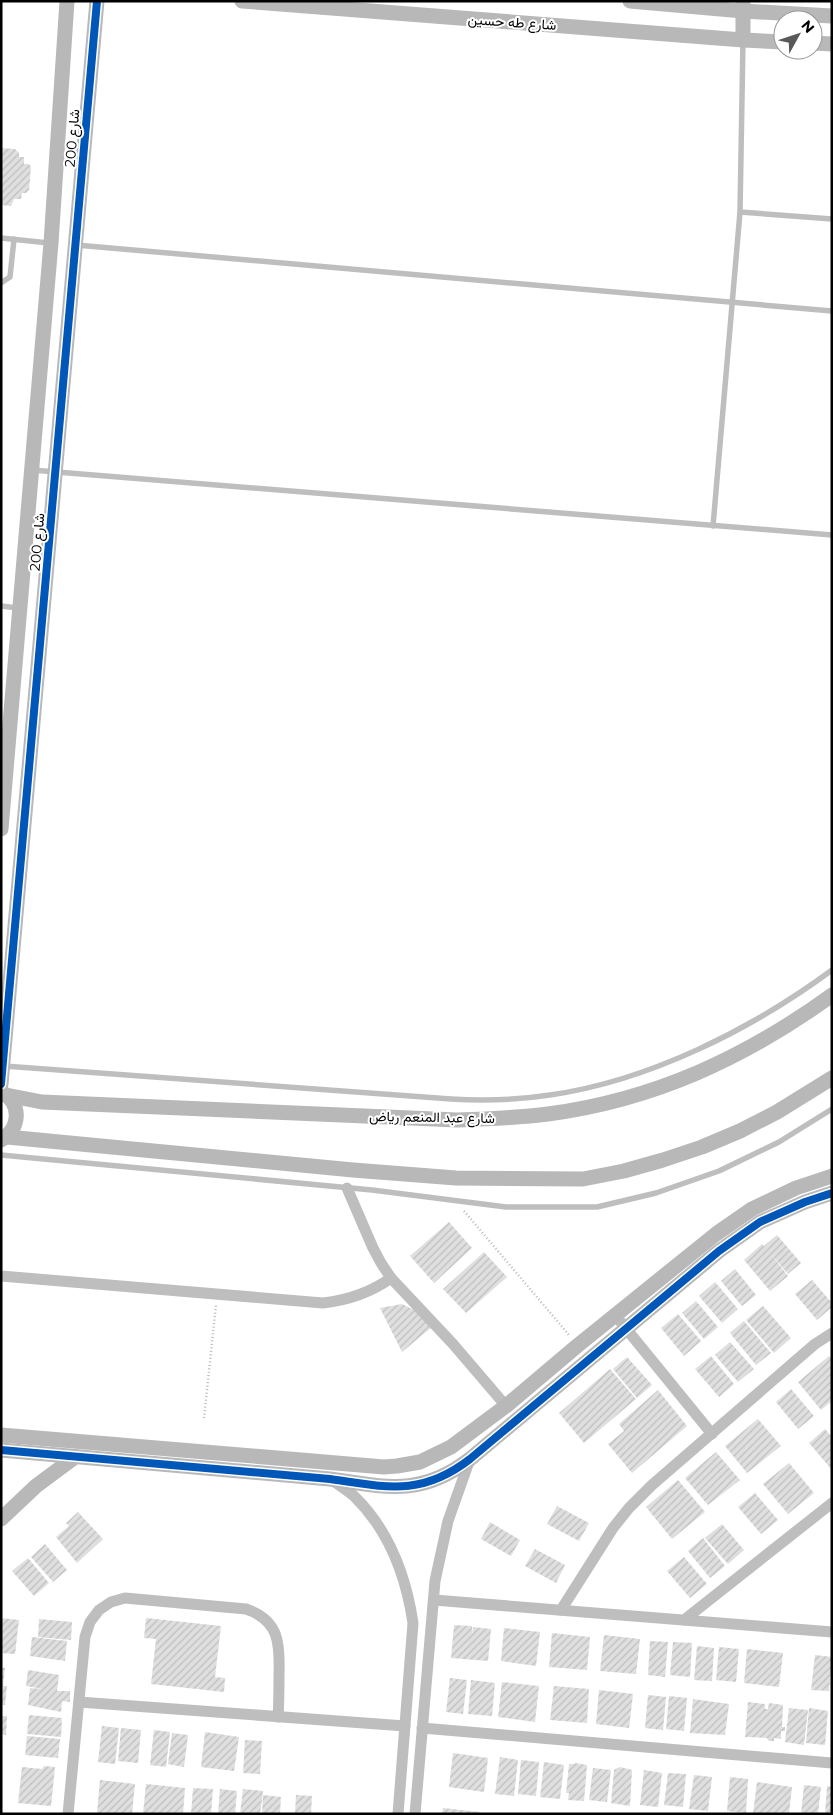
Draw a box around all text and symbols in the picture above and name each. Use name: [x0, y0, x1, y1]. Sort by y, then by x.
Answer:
street label: شارع طه حسين: [467, 10, 557, 36]
north arrow: [773, 10, 823, 60]
text: N: [797, 17, 818, 37]
street label: شارع 200: [60, 108, 85, 168]
street label: شارع 200: [25, 512, 50, 572]
street label: شارع عبد المنعم رياض: [369, 1107, 495, 1129]

